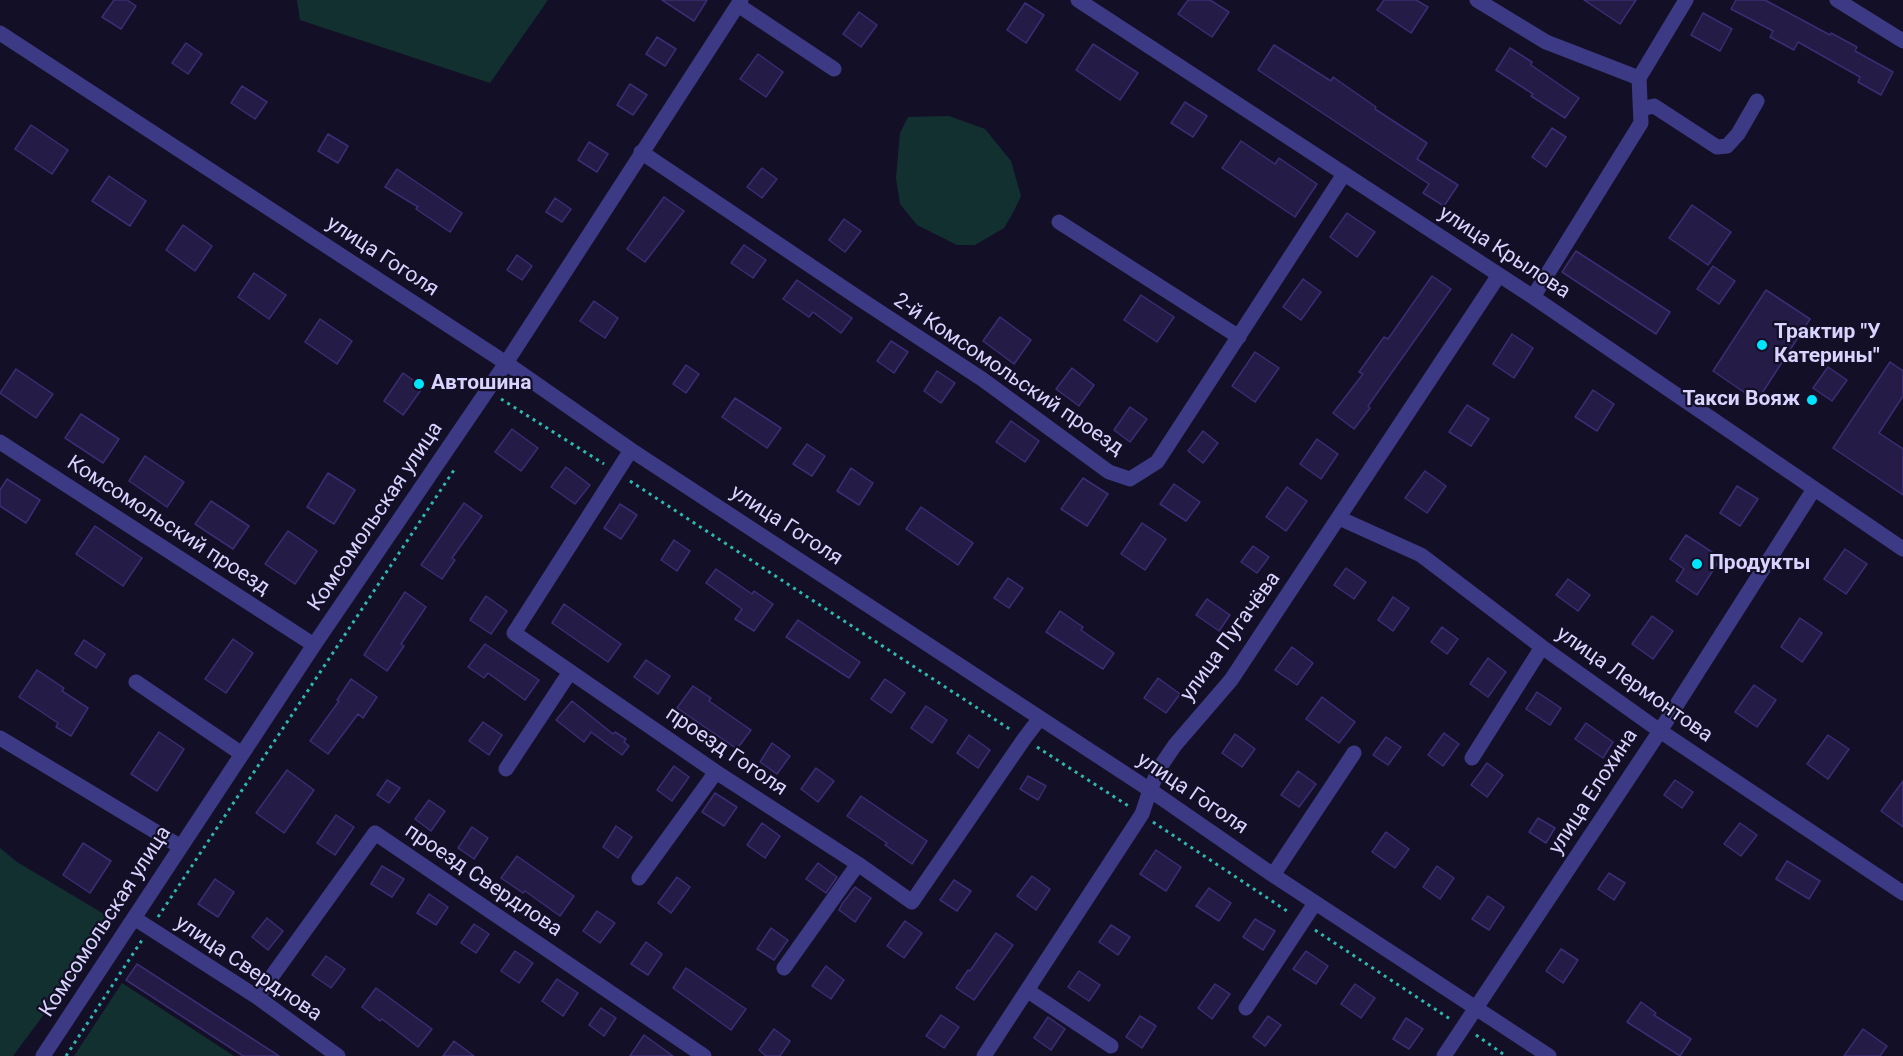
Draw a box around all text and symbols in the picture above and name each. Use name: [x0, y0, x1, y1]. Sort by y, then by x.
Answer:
street label: улица Крылова: [1434, 201, 1574, 305]
street label: улица Гоголя: [321, 211, 443, 303]
street label: 2-й Комсомольский проезд: [888, 289, 1128, 461]
place label: Трактир "У Катерины": [1774, 320, 1880, 370]
marker: Трактир "У Катерины": [1755, 338, 1769, 352]
place label: Автошина: [431, 371, 531, 397]
marker: Автошина: [412, 377, 426, 391]
place label: Такси Вояж: [1683, 387, 1800, 413]
marker: Такси Вояж: [1805, 393, 1819, 407]
street label: Комсомольская улица: [303, 418, 449, 616]
street label: Комсомольский проезд: [62, 451, 274, 601]
street label: улица Гоголя: [725, 480, 847, 572]
place label: Продукты: [1709, 551, 1811, 577]
marker: Продукты: [1690, 557, 1704, 571]
street label: улица Пугачёва: [1176, 567, 1286, 707]
street label: улица Лермонтова: [1551, 622, 1717, 748]
street label: проезд Гоголя: [660, 702, 792, 802]
street label: улица Елохина: [1544, 724, 1644, 860]
street label: улица Гоголя: [1132, 748, 1252, 840]
street label: проезд Свердлова: [400, 819, 566, 943]
street label: Комсомольская улица: [35, 822, 177, 1022]
street label: улица Свердлова: [170, 911, 326, 1027]

